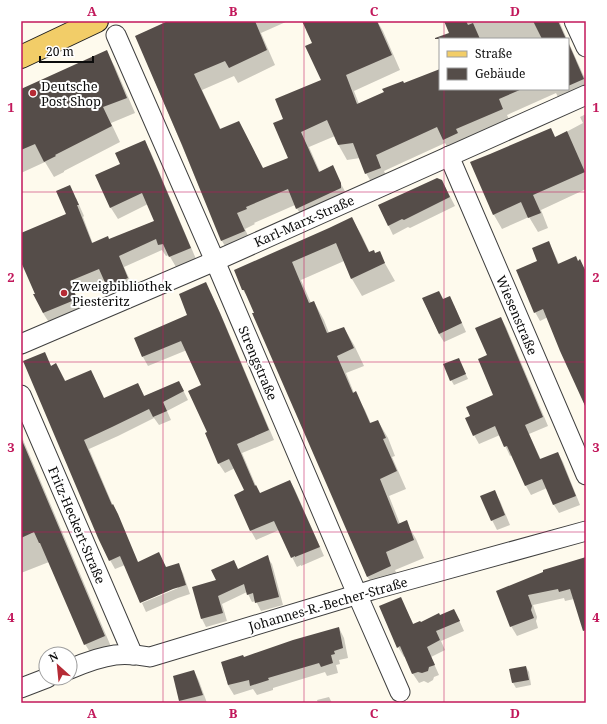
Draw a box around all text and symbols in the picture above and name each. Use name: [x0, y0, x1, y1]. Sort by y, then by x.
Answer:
text: A: [87, 2, 97, 20]
text: B: [229, 2, 238, 20]
text: C: [370, 2, 379, 20]
text: D: [510, 2, 520, 20]
scale bar: [40, 38, 93, 64]
legend: [439, 38, 569, 90]
text: 20 m: [46, 43, 74, 60]
text: Straße: [475, 45, 512, 62]
text: Gebäude: [475, 65, 526, 82]
place label: Deutsche Post Shop: [41, 77, 101, 110]
marker: Deutsche Post Shop: [28, 88, 38, 98]
text: 1: [7, 98, 15, 116]
text: 1: [592, 98, 600, 116]
street label: Karl-Marx-Straße: [251, 191, 357, 251]
text: 2: [7, 268, 15, 286]
text: 2: [592, 268, 600, 286]
street label: Wiesenstraße: [492, 272, 542, 358]
place label: Zweigbibliothek Piesteritz: [72, 277, 173, 310]
marker: Zweigbibliothek Piesteritz: [59, 288, 69, 298]
street label: Strengstraße: [234, 323, 282, 403]
text: 3: [7, 438, 15, 456]
text: 3: [592, 438, 600, 456]
street label: Fritz-Heckert-Straße: [44, 463, 110, 587]
street label: Johannes-R.-Becher-Straße: [245, 573, 410, 636]
text: 4: [7, 608, 15, 626]
text: 4: [592, 608, 600, 626]
north arrow: [38, 646, 78, 686]
text: N: [46, 648, 61, 665]
text: A: [87, 704, 97, 722]
text: B: [229, 704, 238, 722]
text: C: [370, 704, 379, 722]
text: D: [510, 704, 520, 722]

